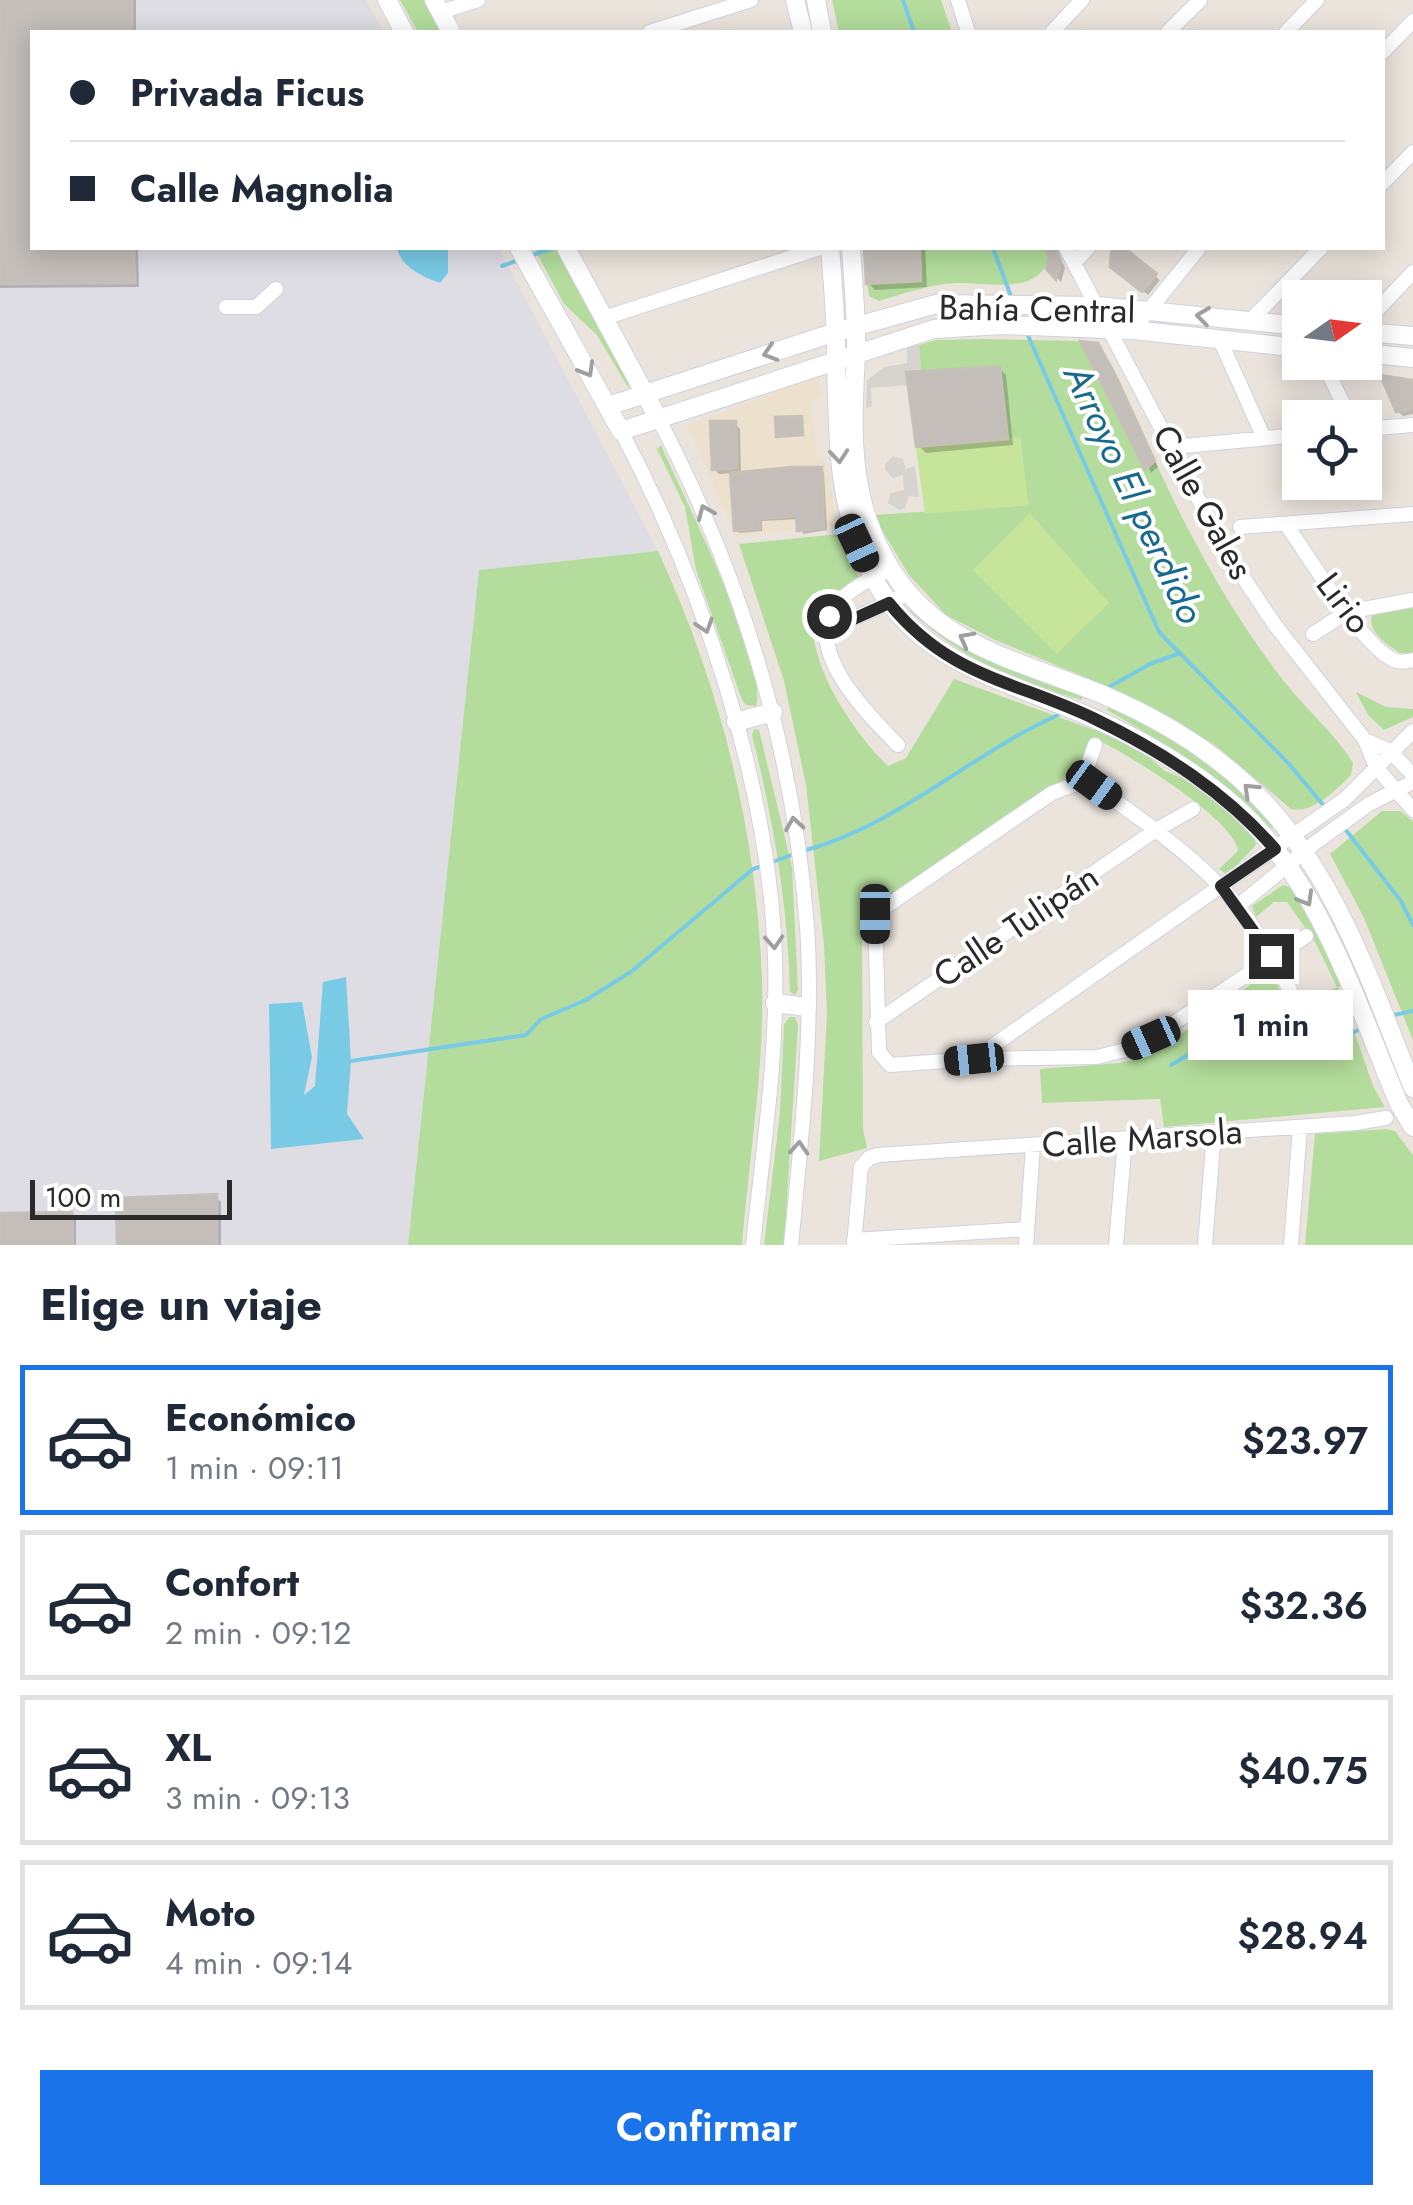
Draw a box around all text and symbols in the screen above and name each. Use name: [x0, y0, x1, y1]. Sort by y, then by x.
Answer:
text: Privada Ficus: [130, 65, 364, 120]
text: Calle Magnolia: [130, 161, 394, 216]
north arrow: [1282, 280, 1382, 380]
map controls: [1282, 280, 1382, 500]
street label: Bahía Central: [938, 282, 1136, 336]
one-way arrow: [1195, 306, 1211, 327]
one-way arrow: [762, 341, 779, 362]
water label: Arroyo El perdido: [1050, 354, 1219, 633]
one-way arrow: [575, 359, 594, 377]
button: locate: [1282, 400, 1382, 500]
street label: Calle Gales: [1140, 416, 1266, 588]
one-way arrow: [827, 448, 849, 464]
one-way arrow: [697, 504, 717, 522]
car: [831, 509, 883, 577]
street label: Lirio: [1304, 562, 1384, 644]
route start: [807, 594, 852, 639]
one-way arrow: [693, 616, 713, 633]
one-way arrow: [958, 632, 976, 652]
car: [1061, 755, 1127, 815]
one-way arrow: [1244, 784, 1262, 802]
one-way arrow: [784, 816, 805, 832]
street label: Calle Tulipán: [923, 852, 1109, 1000]
car: [860, 884, 890, 944]
one-way arrow: [1294, 888, 1313, 906]
route end: [1249, 934, 1294, 979]
one-way arrow: [763, 935, 784, 951]
callout: 1 min: [1188, 991, 1354, 1061]
text: 1 min: [1232, 1002, 1309, 1048]
car: [1117, 1012, 1185, 1064]
car: [943, 1041, 1005, 1077]
street label: Calle Marsola: [1040, 1106, 1244, 1170]
one-way arrow: [788, 1139, 809, 1155]
scale bar: [30, 1175, 232, 1220]
text: 100 m: [45, 1177, 121, 1218]
text: Elige un viaje: [40, 1272, 322, 1337]
text: Económico: [165, 1390, 356, 1445]
icon: car: [45, 1395, 135, 1485]
text: $23.97: [1242, 1413, 1368, 1468]
text: 1 min · 09:11: [165, 1445, 344, 1491]
text: Confort: [165, 1555, 299, 1610]
icon: car: [45, 1560, 135, 1650]
text: $32.36: [1239, 1578, 1368, 1633]
text: 2 min · 09:12: [165, 1610, 352, 1656]
text: XL: [165, 1720, 211, 1775]
icon: car: [45, 1725, 135, 1815]
text: $40.75: [1238, 1743, 1368, 1798]
text: 3 min · 09:13: [165, 1775, 350, 1821]
text: Moto: [165, 1885, 256, 1940]
icon: car: [45, 1890, 135, 1980]
text: $28.94: [1237, 1908, 1368, 1963]
text: 4 min · 09:14: [165, 1940, 352, 1986]
button: Confirmar: [40, 2070, 1373, 2185]

